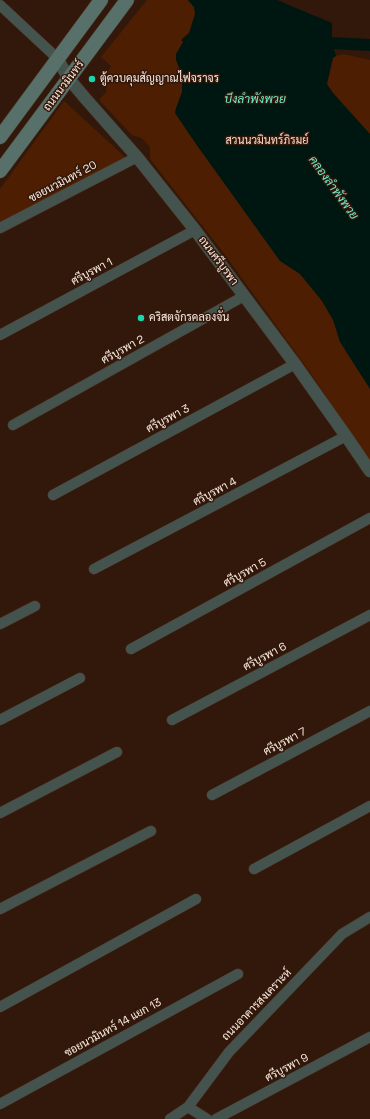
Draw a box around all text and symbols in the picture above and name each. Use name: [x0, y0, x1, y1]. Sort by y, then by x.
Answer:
street label: ถนนนวมินทร์: [41, 58, 87, 114]
place label: ตู้ควบคุมสัญญาณไฟจราจร: [100, 72, 219, 86]
marker: ตู้ควบคุมสัญญาณไฟจราจร: [87, 74, 97, 84]
water label: บึงลำพังพวย: [224, 93, 286, 107]
park label: สวนนวมินทร์ภิรมย์: [225, 134, 309, 148]
water label: คลองลำพังพวย: [305, 153, 361, 223]
street label: ซอยนวมินทร์ 20: [27, 159, 99, 205]
street label: ถนนศรีบูรพา: [195, 234, 241, 288]
street label: ศรีบูรพา 1: [69, 256, 115, 288]
place label: คริสตจักรคลองจั่น: [149, 311, 229, 325]
marker: คริสตจักรคลองจั่น: [136, 313, 146, 323]
street label: ศรีบูรพา 2: [99, 333, 147, 367]
street label: ศรีบูรพา 3: [144, 402, 192, 436]
street label: ศรีบูรพา 4: [191, 475, 239, 509]
street label: ศรีบูรพา 5: [221, 556, 269, 590]
street label: ศรีบูรพา 6: [241, 640, 289, 674]
street label: ศรีบูรพา 7: [261, 725, 309, 759]
street label: ถนนอาคารสงเคราะห์: [219, 966, 295, 1044]
street label: ซอยนวมินทร์ 14 แยก 13: [62, 996, 164, 1060]
street label: ศรีบูรพา 9: [263, 1051, 311, 1085]

